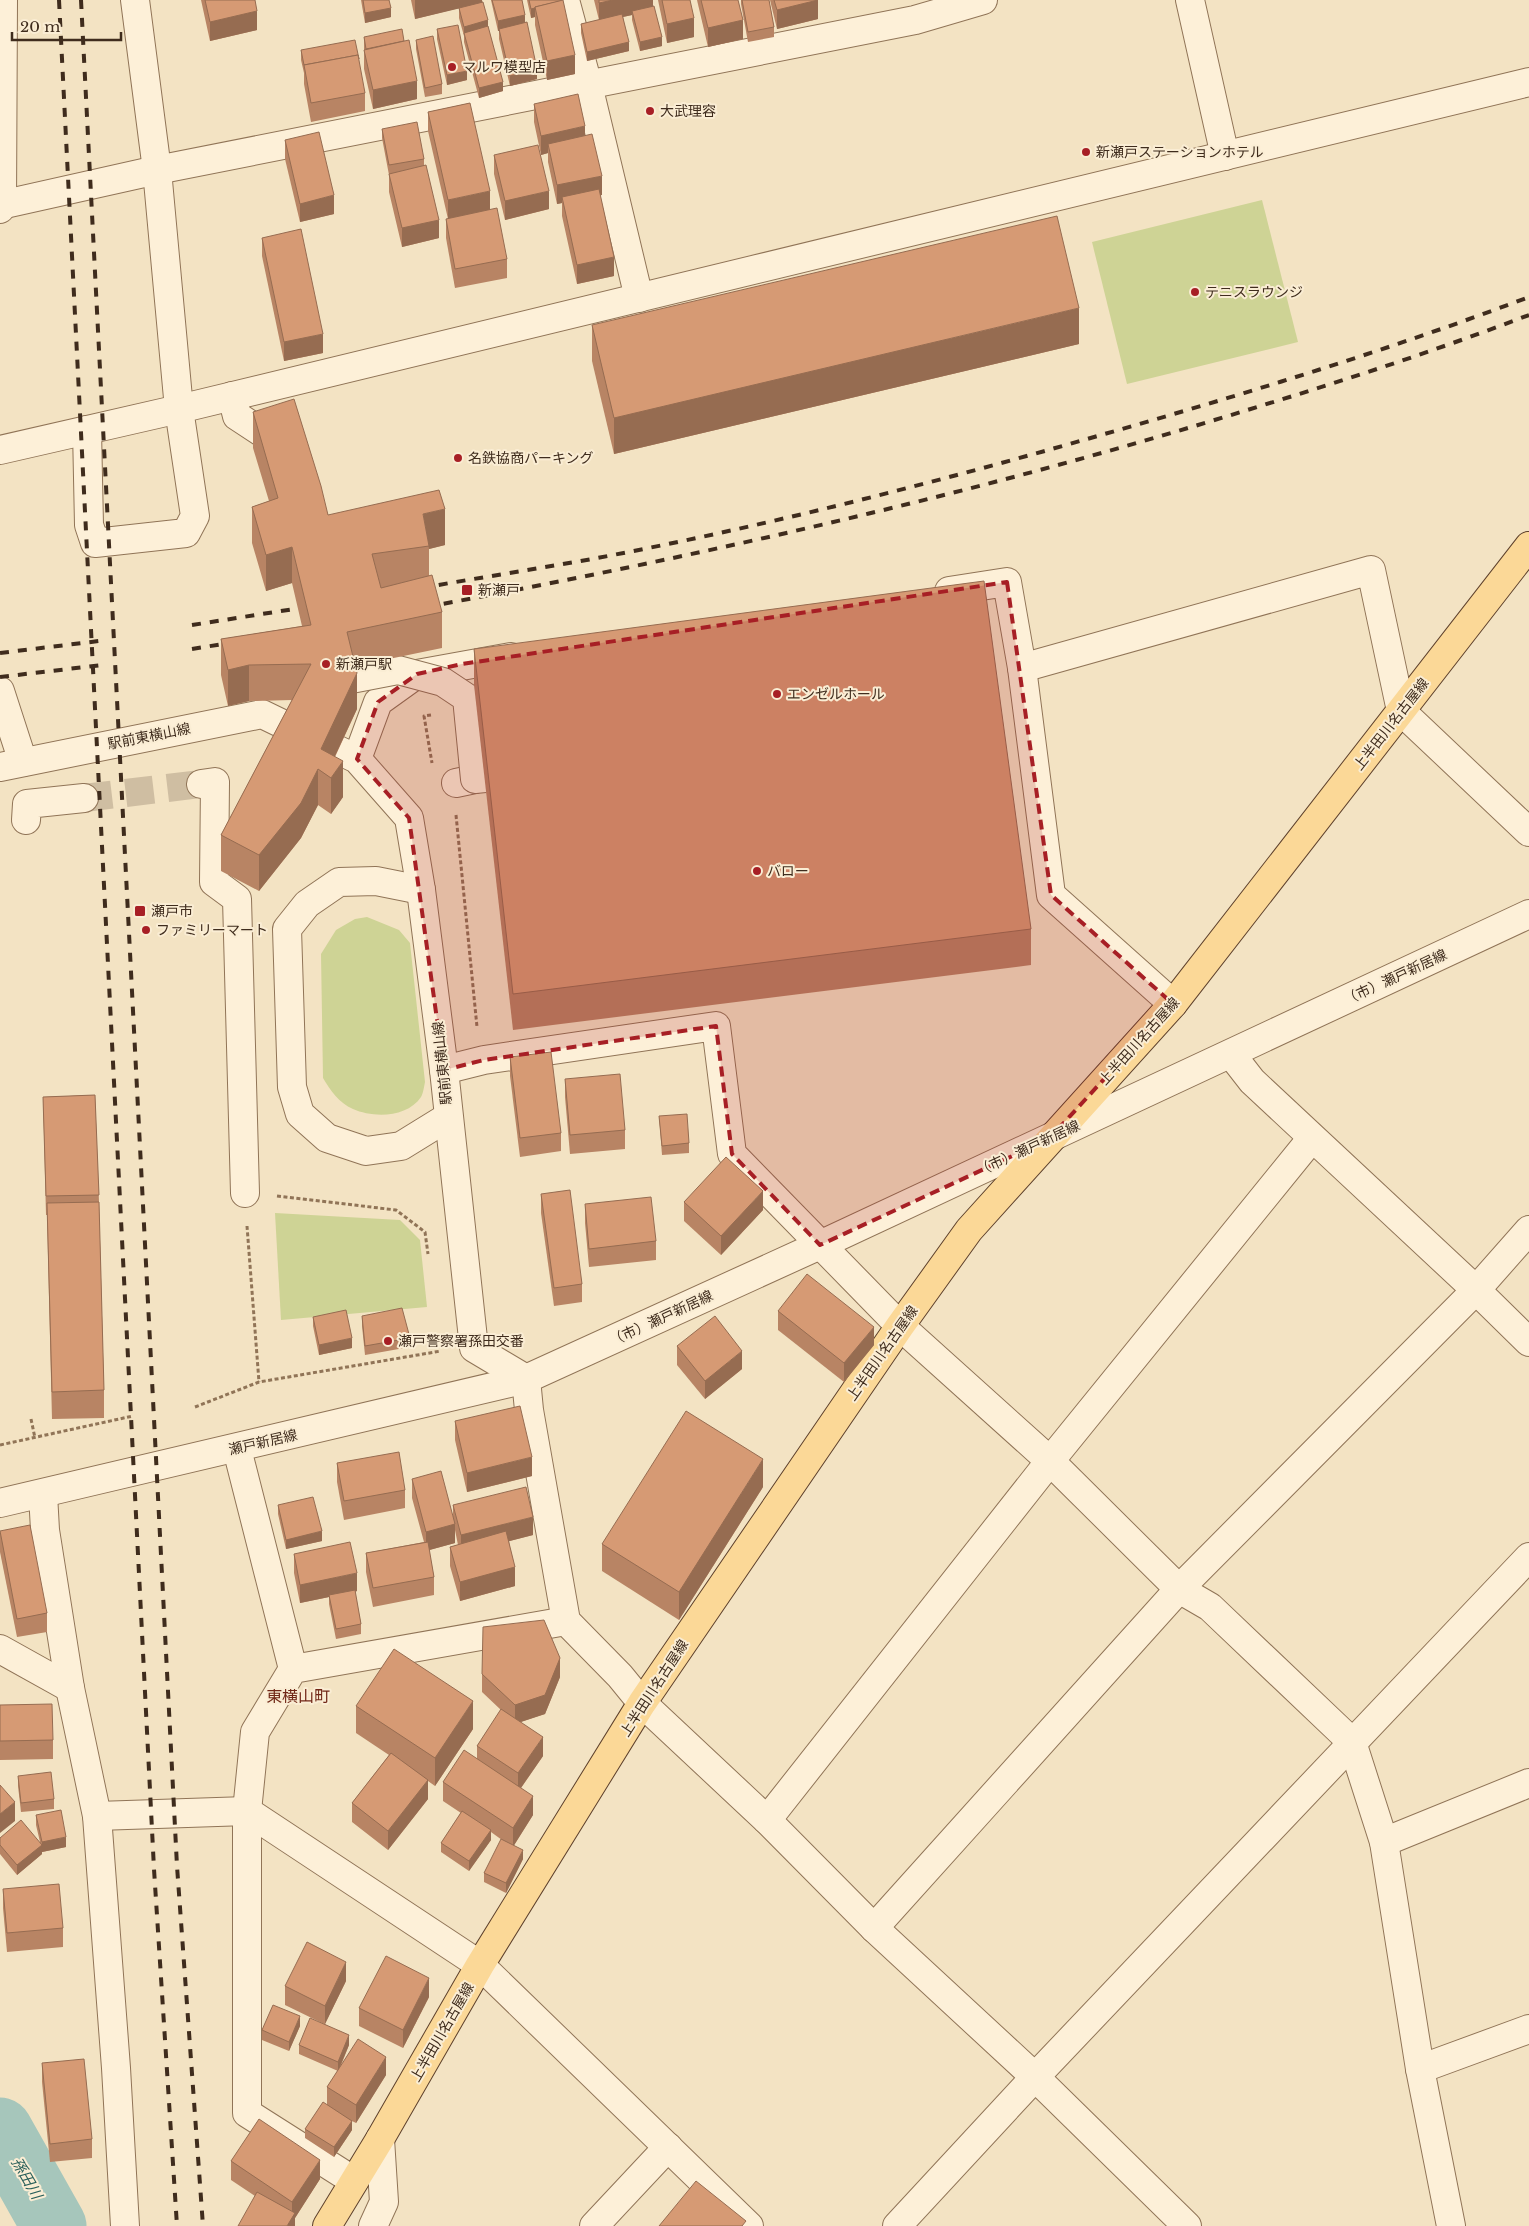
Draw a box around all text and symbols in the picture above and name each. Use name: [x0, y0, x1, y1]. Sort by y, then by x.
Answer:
scale bar: [12, 10, 121, 42]
text: 20 m: [20, 17, 60, 36]
place label: マルワ模型店: [462, 58, 546, 76]
marker: マルワ模型店: [446, 61, 458, 73]
place label: 大武理容: [660, 102, 716, 120]
marker: 大武理容: [644, 105, 656, 117]
place label: 新瀬戸ステーションホテル: [1096, 143, 1264, 161]
marker: 新瀬戸ステーションホテル: [1080, 146, 1092, 158]
place label: テニスラウンジ: [1205, 283, 1303, 301]
marker: テニスラウンジ: [1189, 286, 1201, 298]
place label: 名鉄協商パーキング: [468, 449, 594, 467]
marker: 名鉄協商パーキング: [452, 452, 464, 464]
place label: 新瀬戸: [478, 581, 520, 599]
marker: 新瀬戸: [460, 583, 474, 597]
place label: 新瀬戸駅: [336, 655, 392, 673]
marker: 新瀬戸駅: [320, 658, 332, 670]
street label: 上半田川名古屋線: [1349, 674, 1433, 774]
place label: エンゼルホール: [787, 685, 885, 703]
marker: エンゼルホール: [771, 688, 783, 700]
street label: 駅前東横山線: [106, 719, 192, 753]
place label: バロー: [767, 862, 809, 880]
marker: バロー: [751, 865, 763, 877]
place label: 瀬戸市: [151, 902, 193, 920]
marker: 瀬戸市: [133, 904, 147, 918]
place label: ファミリーマート: [156, 921, 268, 939]
marker: ファミリーマート: [140, 924, 152, 936]
street label: （市）瀬戸新居線: [1340, 945, 1450, 1009]
street label: 上半田川名古屋線: [1095, 993, 1183, 1089]
street label: 駅前東横山線: [429, 1020, 455, 1106]
street label: （市）瀬戸新居線: [973, 1116, 1083, 1180]
street label: （市）瀬戸新居線: [606, 1286, 716, 1350]
street label: 上半田川名古屋線: [843, 1302, 921, 1404]
place label: 瀬戸警察署孫田交番: [398, 1332, 524, 1350]
marker: 瀬戸警察署孫田交番: [382, 1335, 394, 1347]
street label: 瀬戸新居線: [227, 1425, 299, 1459]
street label: 上半田川名古屋線: [616, 1636, 692, 1740]
district label: 東横山町: [266, 1686, 330, 1706]
street label: 上半田川名古屋線: [406, 1979, 478, 2085]
water label: 孫田川: [8, 2154, 47, 2204]

